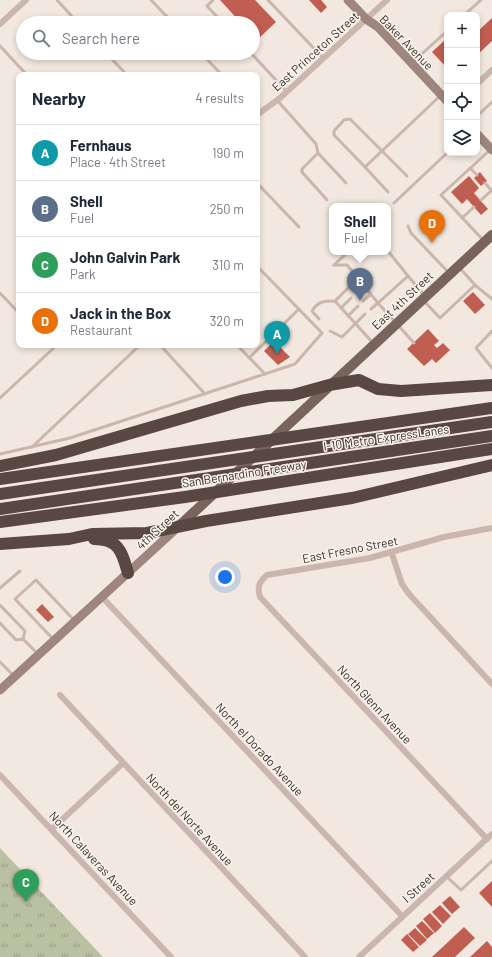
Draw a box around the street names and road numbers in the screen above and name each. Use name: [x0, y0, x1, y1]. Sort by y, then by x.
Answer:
street label: East Princeton Street: [269, 8, 361, 94]
street label: Baker Avenue: [377, 12, 437, 72]
street label: East 4th Street: [369, 268, 435, 332]
street label: I-10 Metro ExpressLanes: [322, 421, 450, 453]
street label: San Bernardino Freeway: [181, 456, 308, 490]
street label: 4th Street: [133, 506, 181, 552]
street label: East Fresno Street: [301, 533, 399, 565]
street label: North Glenn Avenue: [335, 662, 415, 746]
street label: North el Dorado Avenue: [213, 700, 307, 798]
street label: North del Norte Avenue: [144, 770, 236, 868]
street label: North Calaveras Avenue: [47, 808, 141, 908]
street label: I Street: [399, 869, 437, 905]

